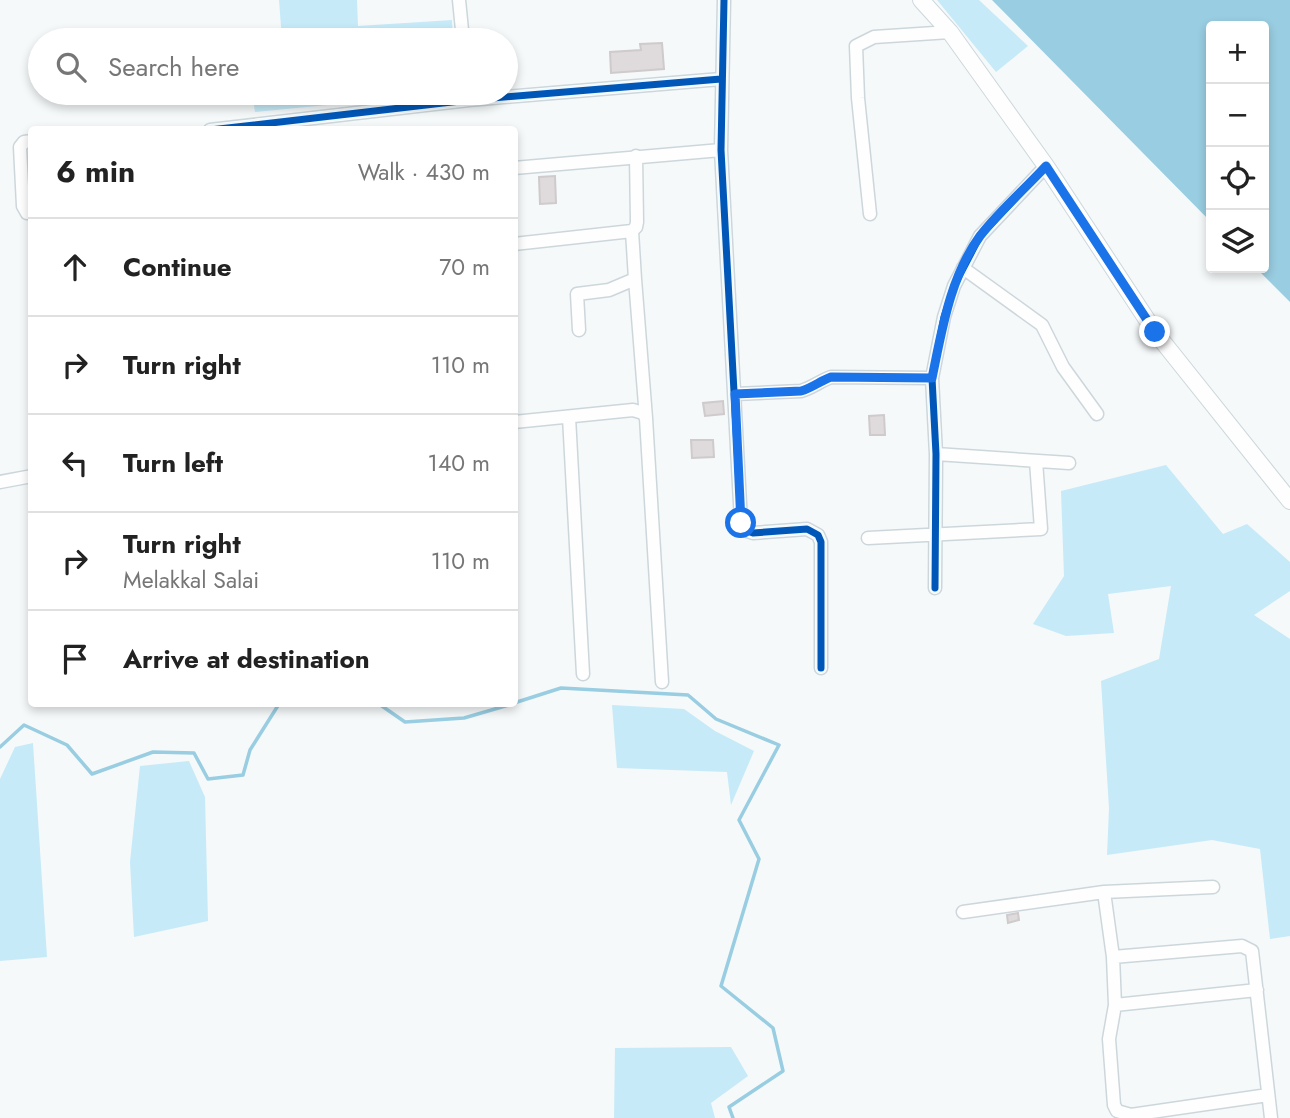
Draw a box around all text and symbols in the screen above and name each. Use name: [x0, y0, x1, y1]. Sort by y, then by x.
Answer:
map controls: [1206, 21, 1269, 273]
button: +: [1206, 21, 1269, 84]
search box: [28, 28, 518, 105]
icon: search: [52, 48, 90, 86]
text: Search here: [108, 48, 240, 86]
button: −: [1206, 84, 1269, 147]
button: locate: [1206, 147, 1269, 210]
text: 6 min: [56, 150, 135, 193]
text: Walk · 430 m: [358, 155, 490, 189]
button: layers: [1206, 210, 1269, 273]
icon: ahead: [56, 248, 94, 286]
text: Continue: [123, 248, 232, 286]
text: 70 m: [439, 250, 490, 284]
route end: [1139, 316, 1170, 347]
icon: right: [56, 346, 94, 384]
text: Turn right: [123, 346, 241, 384]
text: 110 m: [431, 348, 490, 382]
icon: left: [56, 444, 94, 482]
text: Turn left: [123, 444, 223, 482]
text: 140 m: [428, 446, 490, 480]
route start: [725, 507, 756, 538]
text: Turn right: [123, 525, 241, 563]
icon: right: [56, 542, 94, 580]
text: 110 m: [431, 544, 490, 578]
text: Melakkal Salai: [123, 563, 259, 597]
icon: arrive: [56, 640, 94, 678]
text: Arrive at destination: [123, 640, 370, 678]

